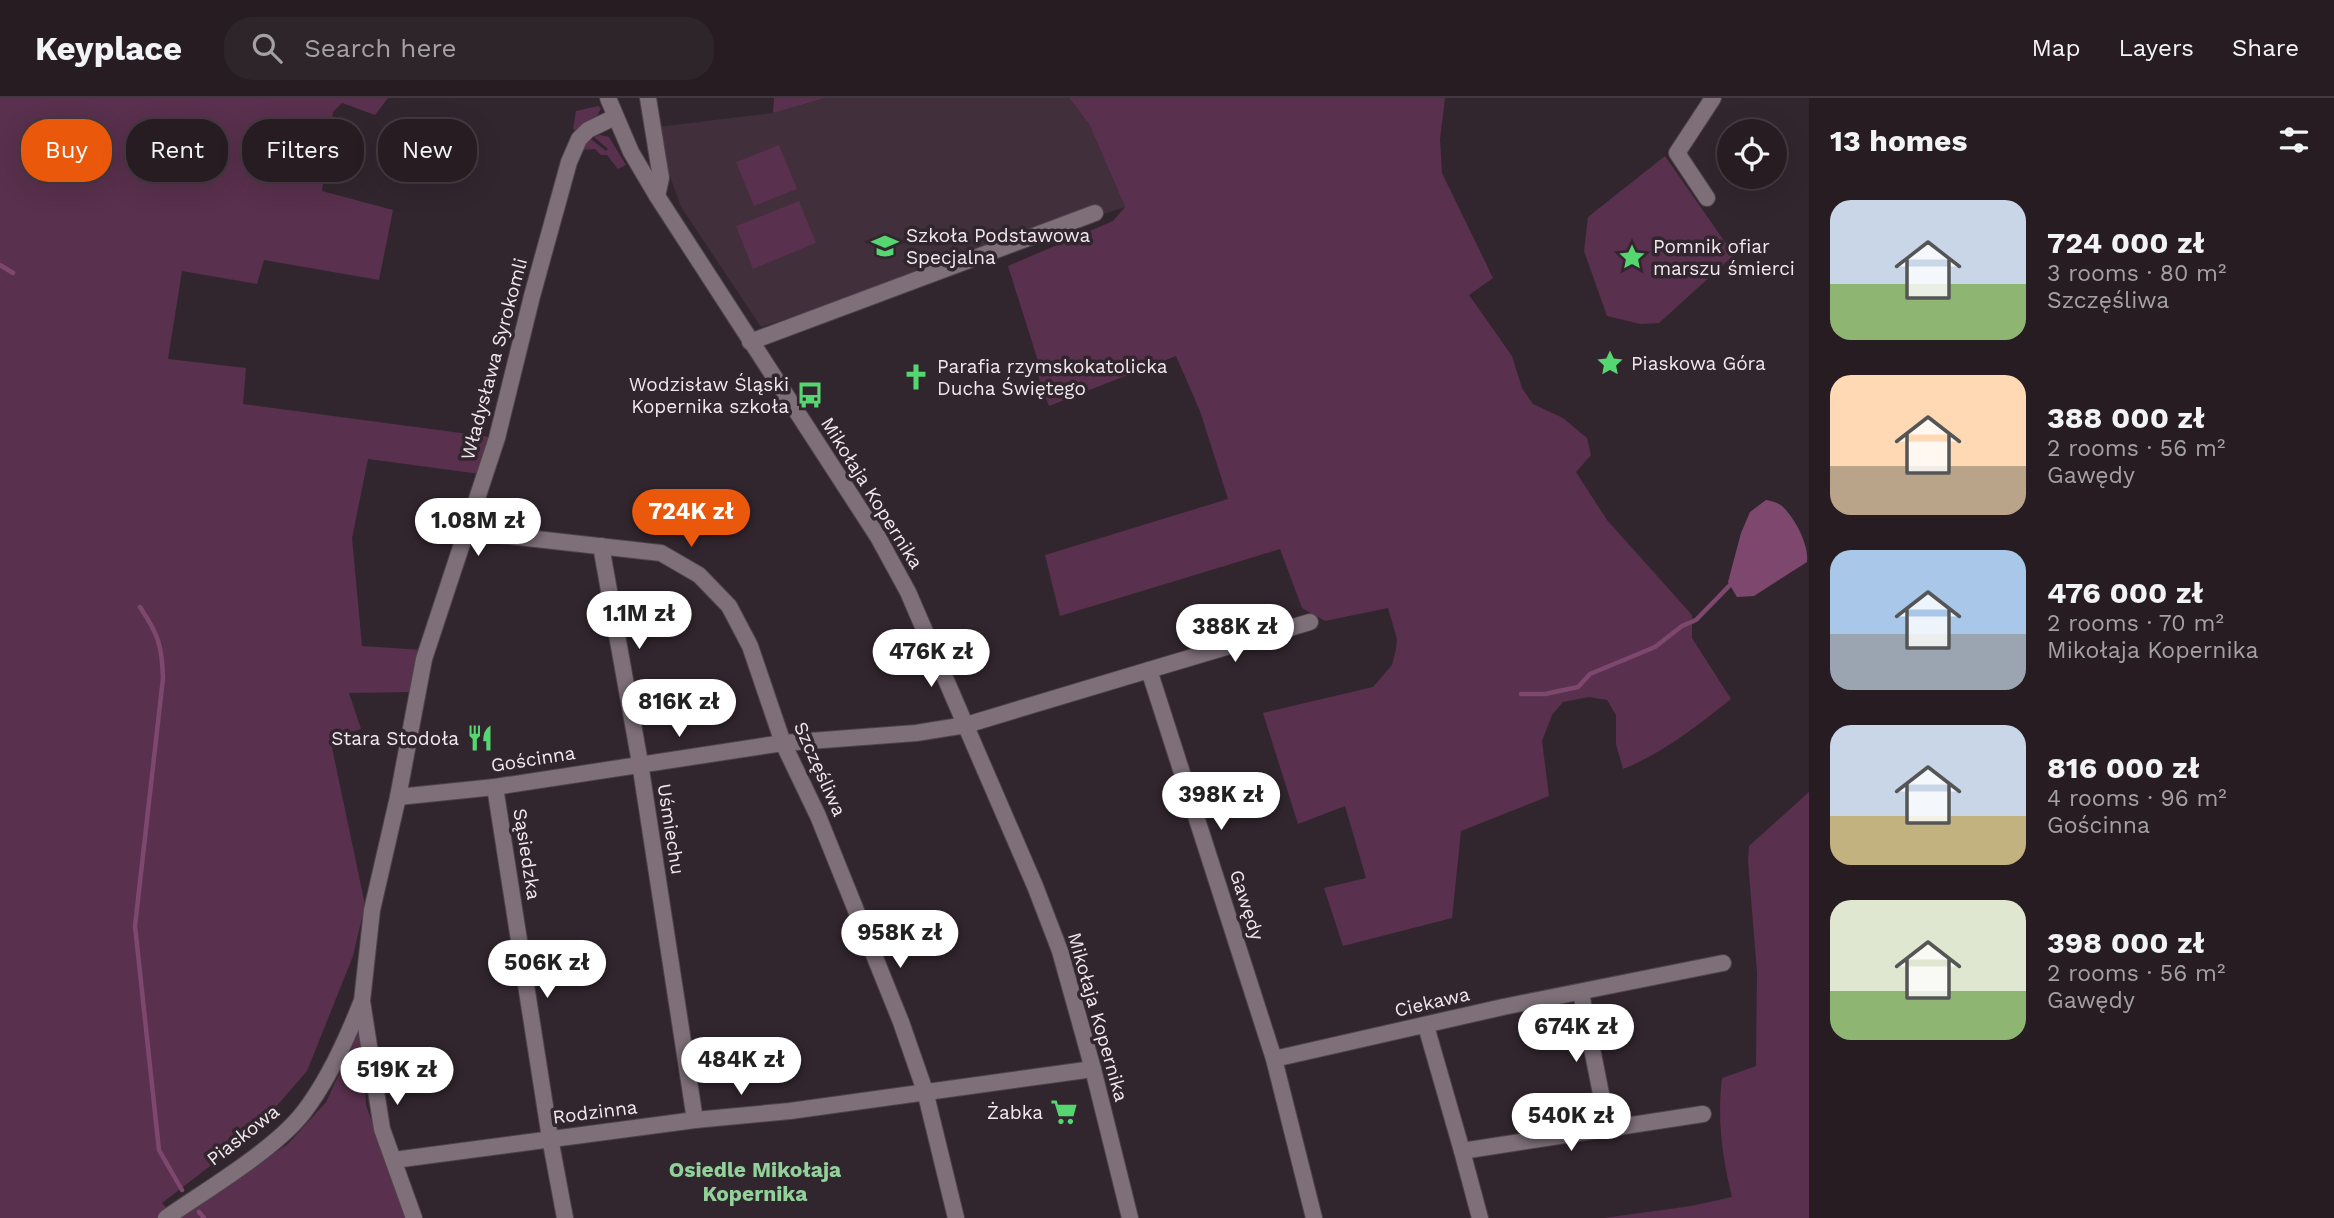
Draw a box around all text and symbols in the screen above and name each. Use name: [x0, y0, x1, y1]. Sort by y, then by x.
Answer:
search box: [224, 17, 714, 80]
text: Keyplace: [35, 29, 182, 68]
icon: search: [248, 29, 286, 67]
text: Search here: [304, 33, 457, 63]
text: Map: [2032, 34, 2080, 62]
text: Layers: [2118, 34, 2194, 62]
text: Share: [2232, 34, 2299, 62]
chip: Buy: [21, 119, 112, 182]
chip: Rent: [126, 119, 228, 182]
chip: Filters: [242, 119, 364, 182]
chip: New: [378, 119, 477, 182]
map controls: [1717, 119, 1787, 189]
button: locate: [1717, 119, 1787, 189]
icon: filters: [2275, 121, 2313, 159]
text: 13 homes: [1830, 123, 1967, 158]
place label: Szkoła Podstawowa Specjalna: [906, 224, 1091, 269]
text: 724 000 zł: [2047, 225, 2205, 260]
icon: home: [1886, 228, 1970, 312]
school or university icon: Szkoła Podstawowa Specjalna: [870, 231, 900, 261]
place label: Pomnik ofiar marszu śmierci: [1653, 235, 1795, 280]
place icon: Pomnik ofiar marszu śmierci: [1617, 242, 1647, 272]
street label: Władysława Syrokomli: [456, 255, 532, 463]
text: 3 rooms · 80 m²: [2047, 260, 2226, 287]
text: Szczęśliwa: [2047, 287, 2169, 314]
place icon: Piaskowa Góra: [1595, 348, 1625, 378]
place label: Piaskowa Góra: [1631, 352, 1766, 375]
place label: Parafia rzymskokatolicka Ducha Świętego: [937, 355, 1168, 400]
church icon: Parafia rzymskokatolicka Ducha Świętego: [901, 362, 931, 392]
place label: Wodzisław Śląski Kopernika szkoła: [629, 373, 789, 418]
bus stop icon: Wodzisław Śląski Kopernika szkoła: [795, 380, 825, 410]
text: 388 000 zł: [2047, 400, 2205, 435]
icon: home: [1886, 403, 1970, 487]
street label: Mikołaja Kopernika: [816, 413, 928, 573]
text: 2 rooms · 56 m²: [2047, 435, 2225, 462]
text: Gawędy: [2047, 462, 2135, 489]
pin: 724K zł: [626, 490, 756, 549]
pin: 1.08M zł: [406, 498, 550, 558]
text: 724K zł: [648, 498, 734, 525]
text: 1.08M zł: [431, 507, 525, 534]
text: 476 000 zł: [2047, 575, 2203, 610]
icon: home: [1886, 578, 1970, 662]
pin: 1.1M zł: [574, 592, 704, 651]
text: 1.1M zł: [603, 600, 675, 627]
pin: 388K zł: [1170, 604, 1300, 664]
text: 2 rooms · 70 m²: [2047, 610, 2224, 637]
text: 388K zł: [1192, 613, 1278, 640]
pin: 476K zł: [866, 630, 996, 689]
text: Mikołaja Kopernika: [2047, 637, 2258, 664]
text: 476K zł: [889, 638, 973, 665]
pin: 816K zł: [614, 680, 744, 739]
text: 816K zł: [638, 688, 720, 715]
street label: Szczęśliwa: [789, 718, 851, 820]
restaurant icon: Stara Stodoła: [465, 723, 495, 753]
place label: Stara Stodoła: [331, 727, 459, 750]
street label: Gościnna: [489, 741, 577, 777]
text: 816 000 zł: [2047, 750, 2200, 785]
icon: home: [1886, 753, 1970, 837]
pin: 398K zł: [1156, 772, 1286, 832]
text: 398K zł: [1178, 781, 1264, 808]
street label: Uśmiechu: [652, 782, 690, 876]
text: 4 rooms · 96 m²: [2047, 785, 2227, 812]
street label: Sąsiedzka: [508, 807, 546, 902]
text: Gościnna: [2047, 812, 2150, 839]
street label: Gawędy: [1225, 867, 1269, 943]
pin: 958K zł: [835, 910, 965, 970]
text: 958K zł: [857, 919, 943, 946]
text: 398 000 zł: [2047, 925, 2205, 960]
icon: home: [1886, 928, 1970, 1012]
street label: Mikołaja Kopernika: [1063, 930, 1133, 1104]
pin: 506K zł: [482, 940, 612, 1000]
text: 506K zł: [504, 949, 590, 976]
text: 2 rooms · 56 m²: [2047, 960, 2225, 987]
street label: Ciekawa: [1392, 982, 1472, 1022]
text: Gawędy: [2047, 987, 2135, 1014]
pin: 674K zł: [1511, 1004, 1641, 1064]
text: 674K zł: [1534, 1013, 1618, 1040]
pin: 484K zł: [676, 1038, 806, 1097]
text: 484K zł: [697, 1046, 785, 1073]
pin: 519K zł: [332, 1048, 462, 1107]
text: 519K zł: [357, 1056, 437, 1083]
pin: 540K zł: [1506, 1094, 1636, 1153]
street label: Rodzinna: [551, 1095, 639, 1129]
supermarket icon: Żabka: [1049, 1097, 1079, 1127]
street label: Piaskowa: [202, 1100, 284, 1170]
place label: Żabka: [987, 1101, 1043, 1124]
text: 540K zł: [1528, 1102, 1614, 1129]
district label: Osiedle Mikołaja Kopernika: [669, 1157, 842, 1206]

